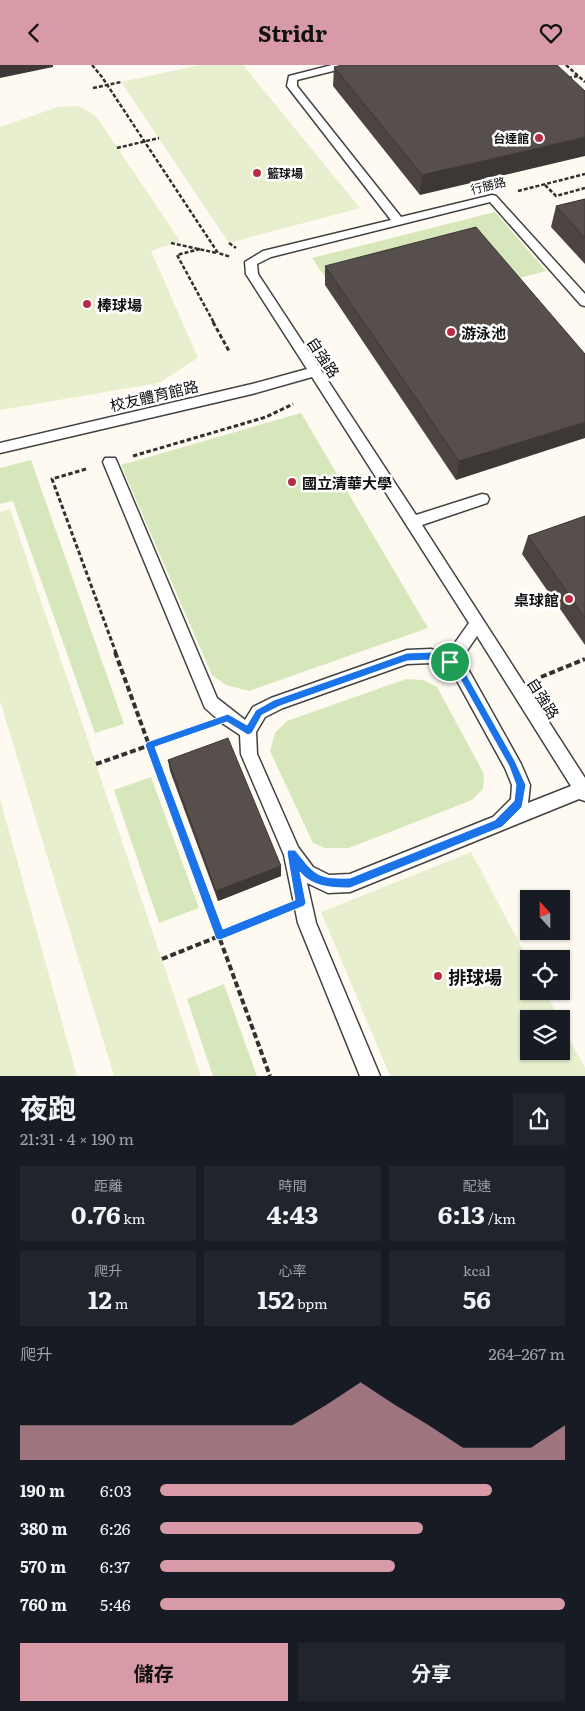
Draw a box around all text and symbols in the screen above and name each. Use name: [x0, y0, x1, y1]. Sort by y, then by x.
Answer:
text: Stridr: [258, 16, 327, 49]
icon: back: [20, 19, 48, 47]
icon: heart: [537, 19, 565, 47]
place label: 台達館: [493, 129, 529, 147]
marker: 台達館: [533, 132, 545, 144]
place label: 籃球場: [267, 164, 303, 182]
marker: 籃球場: [251, 167, 263, 179]
street label: 行勝路: [468, 172, 508, 198]
place label: 棒球場: [97, 293, 142, 316]
marker: 棒球場: [81, 298, 93, 310]
place label: 游泳池: [461, 321, 506, 344]
marker: 游泳池: [445, 326, 457, 338]
street label: 自強路: [302, 332, 346, 382]
street label: 校友體育館路: [108, 374, 200, 416]
place label: 國立清華大學: [302, 471, 392, 494]
marker: 國立清華大學: [286, 476, 298, 488]
place label: 桌球館: [514, 588, 559, 611]
marker: 桌球館: [563, 593, 575, 605]
pin: [429, 641, 471, 683]
icon: arrive: [436, 648, 464, 676]
street label: 自強路: [522, 673, 566, 723]
north arrow: [520, 890, 570, 940]
map controls: [520, 890, 570, 1060]
button: locate: [520, 950, 570, 1000]
place label: 排球場: [448, 963, 502, 990]
marker: 排球場: [432, 970, 444, 982]
button: layers: [520, 1010, 570, 1060]
text: 夜跑: [20, 1086, 76, 1128]
button: share: [513, 1093, 565, 1145]
text: 21:31 · 4 × 190 m: [20, 1126, 134, 1150]
text: 距離: [94, 1175, 122, 1195]
text: 時間: [278, 1175, 306, 1195]
text: 配速: [463, 1175, 491, 1195]
text: 0.76: [71, 1195, 121, 1232]
text: 4:43: [267, 1195, 318, 1232]
text: 6:13: [438, 1195, 485, 1232]
text: km: [121, 1208, 145, 1228]
text: /km: [485, 1208, 516, 1228]
text: 爬升: [94, 1260, 122, 1280]
text: 心率: [278, 1260, 306, 1280]
text: kcal: [463, 1260, 491, 1280]
text: 12: [88, 1280, 112, 1317]
text: 152: [257, 1280, 294, 1317]
text: 56: [463, 1280, 491, 1317]
text: m: [112, 1293, 128, 1313]
text: bpm: [294, 1293, 328, 1313]
text: 爬升: [20, 1341, 52, 1365]
text: 264–267 m: [489, 1341, 565, 1365]
text: 190 m: [20, 1478, 65, 1502]
text: 6:03: [100, 1478, 132, 1502]
text: 380 m: [20, 1516, 67, 1540]
text: 6:26: [100, 1516, 130, 1540]
text: 570 m: [20, 1554, 66, 1578]
text: 6:37: [100, 1554, 130, 1578]
text: 760 m: [20, 1592, 67, 1616]
text: 5:46: [100, 1592, 131, 1616]
button: 儲存: [20, 1643, 288, 1701]
button: 分享: [298, 1643, 565, 1701]

